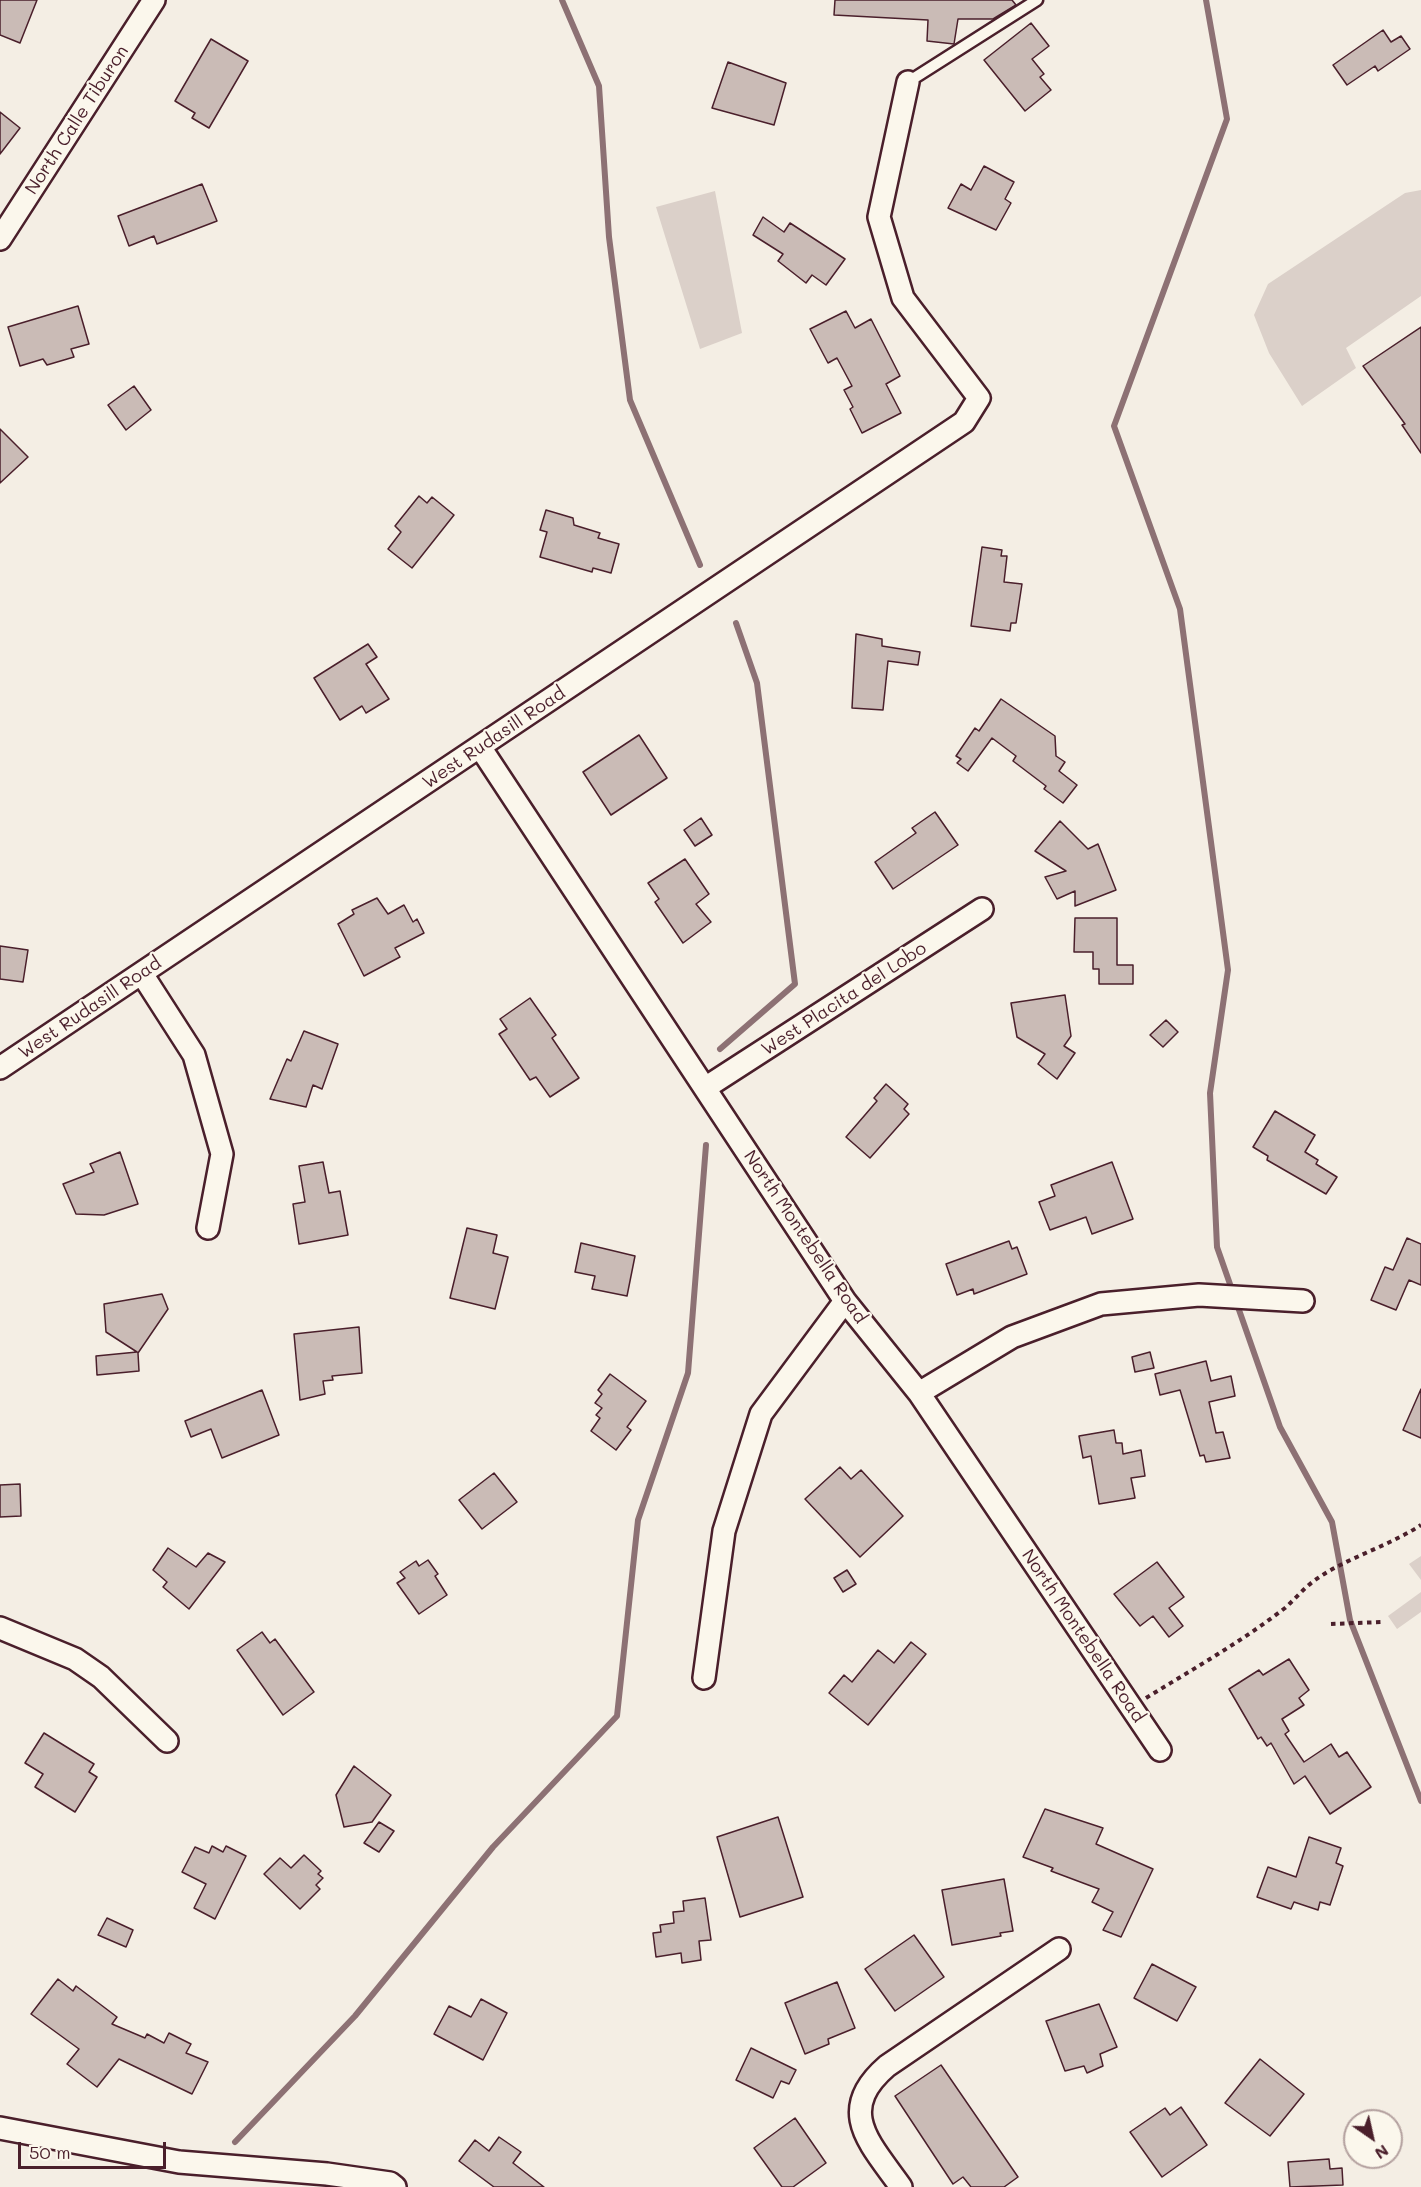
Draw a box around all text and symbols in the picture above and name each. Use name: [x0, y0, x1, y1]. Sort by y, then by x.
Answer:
street label: North Calle Tiburon: [21, 41, 133, 199]
street label: West Rudasill Road: [419, 682, 569, 794]
street label: West Placita del Lobo: [758, 938, 930, 1060]
street label: West Rudasill Road: [15, 952, 165, 1064]
street label: North Montebella Road: [739, 1146, 871, 1328]
street label: North Montebella Road: [1017, 1545, 1149, 1727]
north arrow: [1343, 2109, 1403, 2169]
scale bar: [21, 2130, 170, 2168]
text: 50 m: [29, 2140, 71, 2164]
text: N: [1371, 2141, 1393, 2165]

